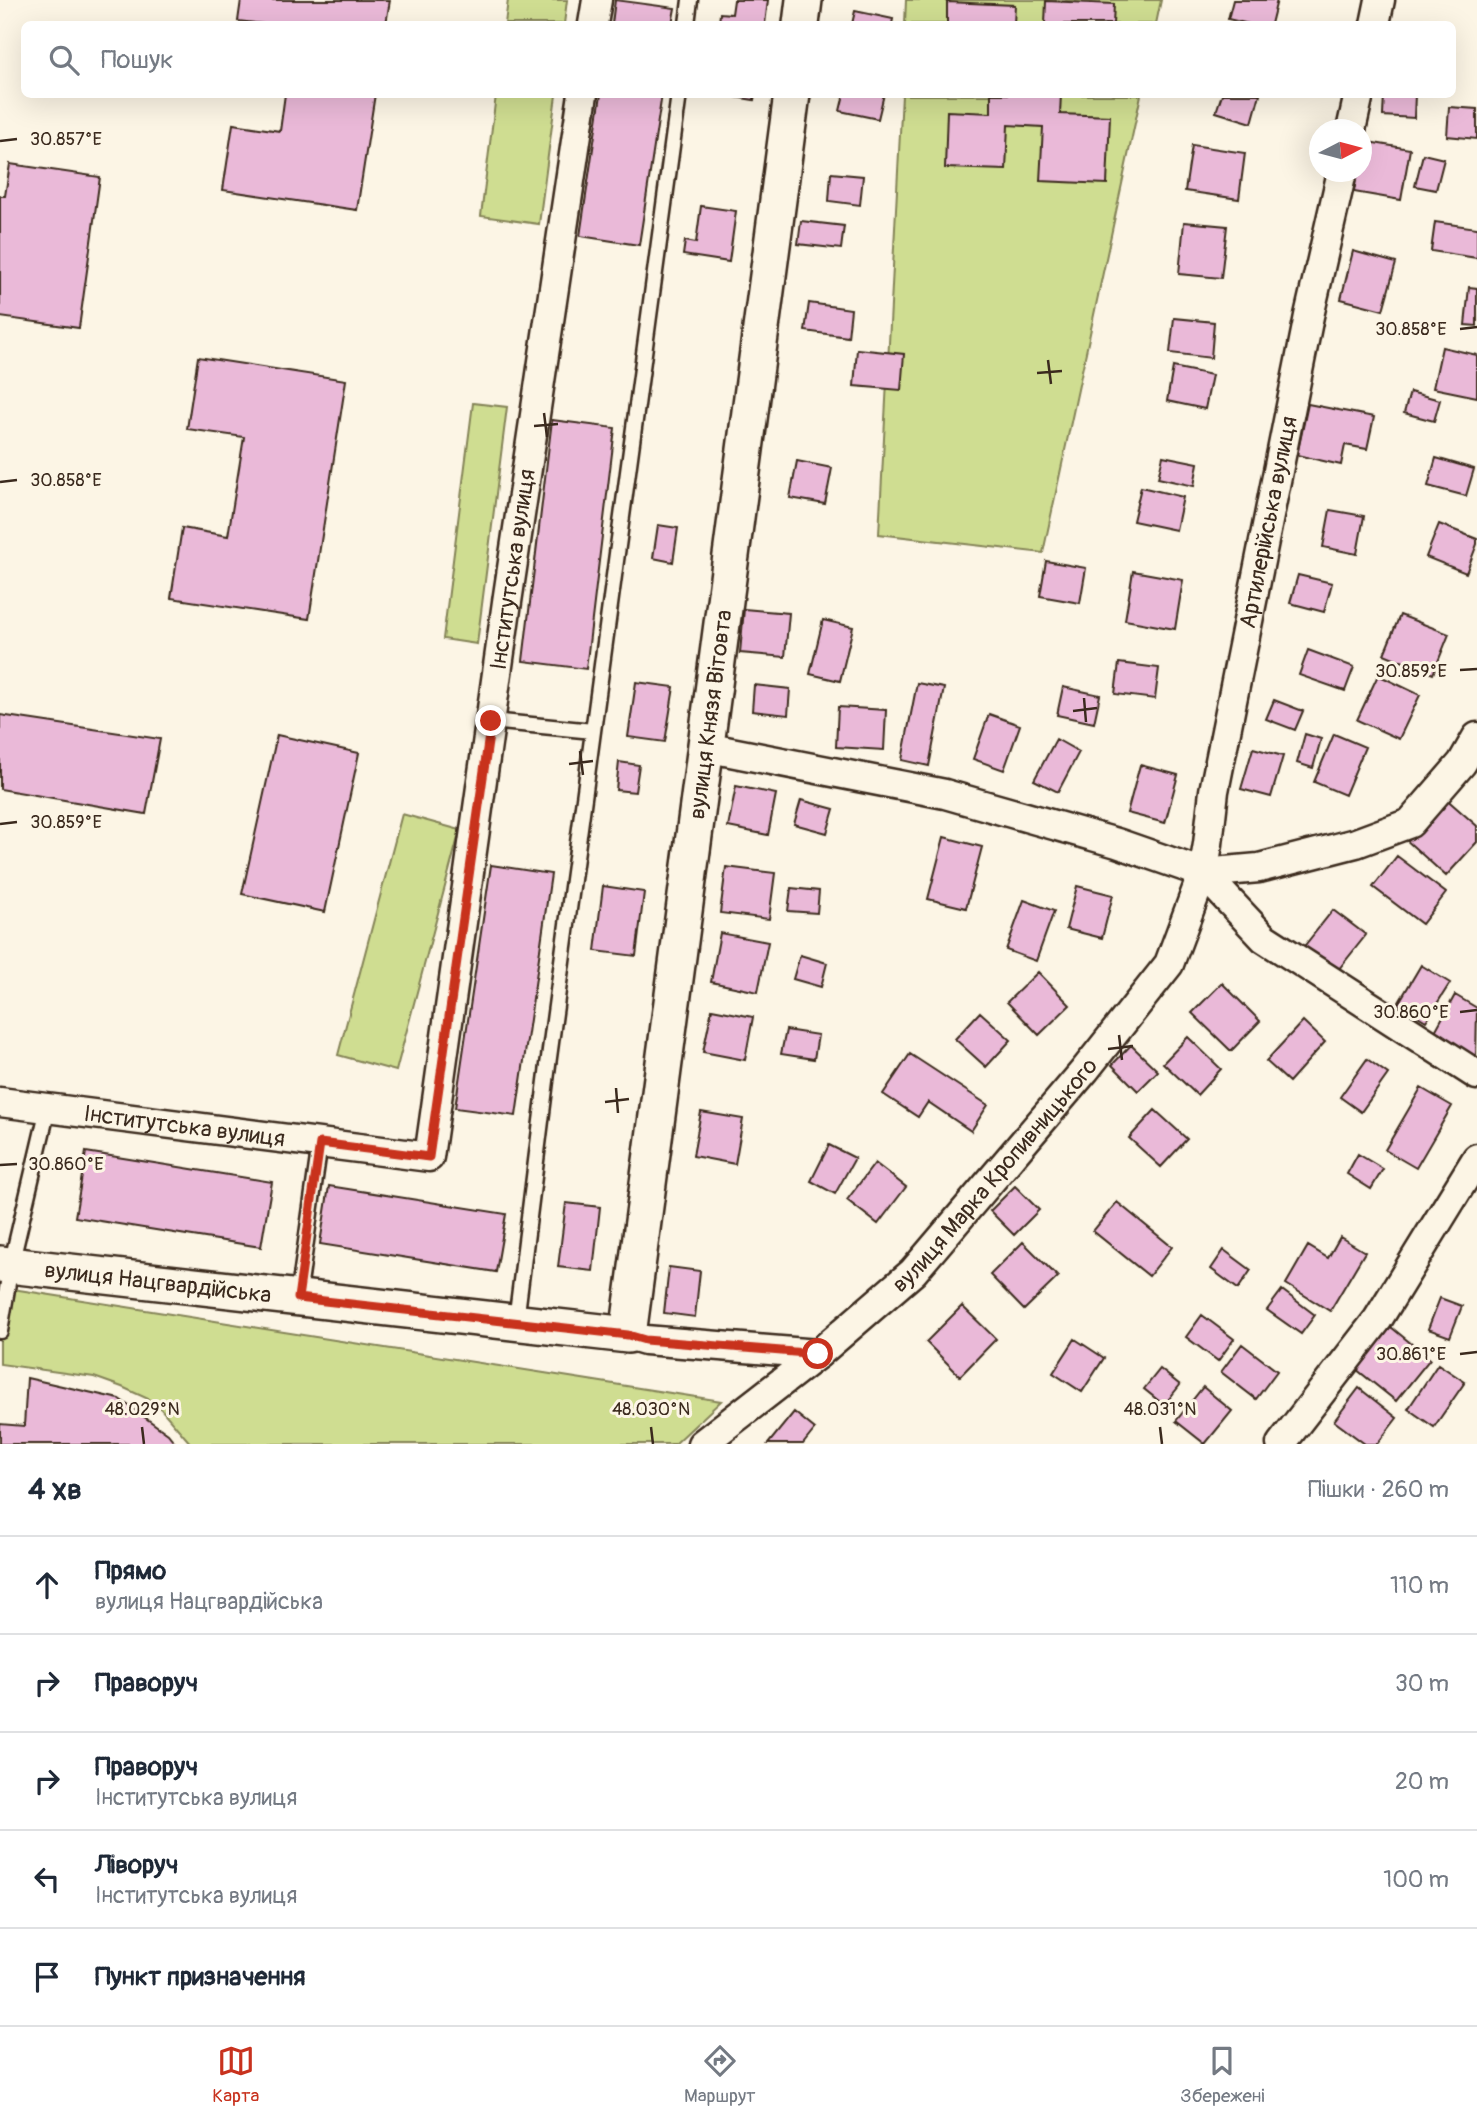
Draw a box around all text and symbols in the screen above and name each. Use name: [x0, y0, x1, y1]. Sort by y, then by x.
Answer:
search box: [21, 21, 1456, 98]
icon: search: [45, 41, 83, 79]
text: Пошук: [101, 44, 174, 76]
north arrow: [1309, 119, 1372, 182]
text: 30.857°E: [30, 128, 102, 151]
text: 30.858°E: [1375, 318, 1447, 341]
street label: Артилерійська вулиця: [1232, 414, 1303, 631]
street label: Інститутська вулиця: [483, 467, 541, 672]
text: 30.858°E: [30, 469, 102, 492]
street label: вулиця Князя Вітовта: [682, 608, 738, 821]
text: 30.859°E: [1375, 660, 1447, 683]
route end: [475, 705, 506, 736]
text: 30.859°E: [30, 811, 102, 834]
text: 30.860°E: [1373, 1001, 1449, 1024]
street label: вулиця Марка Кропивницького: [886, 1052, 1104, 1298]
street label: Інститутська вулиця: [82, 1098, 287, 1153]
text: 30.860°E: [28, 1153, 104, 1176]
street label: вулиця Нацгвардійська: [43, 1255, 273, 1309]
route start: [802, 1338, 833, 1369]
text: 30.861°E: [1376, 1343, 1446, 1366]
text: 48.029°N: [104, 1398, 180, 1421]
text: 48.030°N: [612, 1398, 690, 1421]
text: 48.031°N: [1124, 1398, 1196, 1421]
text: 4 хв: [28, 1471, 82, 1508]
text: Пішки · 260 m: [1308, 1475, 1449, 1504]
text: Прямо: [95, 1555, 166, 1587]
icon: ahead: [28, 1566, 66, 1604]
text: 110 m: [1390, 1571, 1449, 1600]
text: вулиця Нацгвардійська: [95, 1587, 323, 1616]
icon: right: [28, 1664, 66, 1702]
text: Праворуч: [95, 1667, 198, 1699]
text: 30 m: [1395, 1669, 1449, 1698]
text: Праворуч: [95, 1751, 198, 1783]
icon: right: [28, 1762, 66, 1800]
text: 20 m: [1395, 1767, 1449, 1796]
text: Інститутська вулиця: [95, 1783, 297, 1812]
text: Ліворуч: [95, 1849, 179, 1881]
icon: left: [28, 1860, 66, 1898]
text: 100 m: [1383, 1865, 1449, 1894]
text: Інститутська вулиця: [95, 1881, 297, 1910]
icon: arrive: [28, 1958, 66, 1996]
text: Пункт призначення: [95, 1961, 306, 1993]
tab: Карта: [212, 2042, 259, 2108]
tab: Маршрут: [684, 2042, 756, 2108]
tab: Збережені: [1180, 2042, 1265, 2108]

